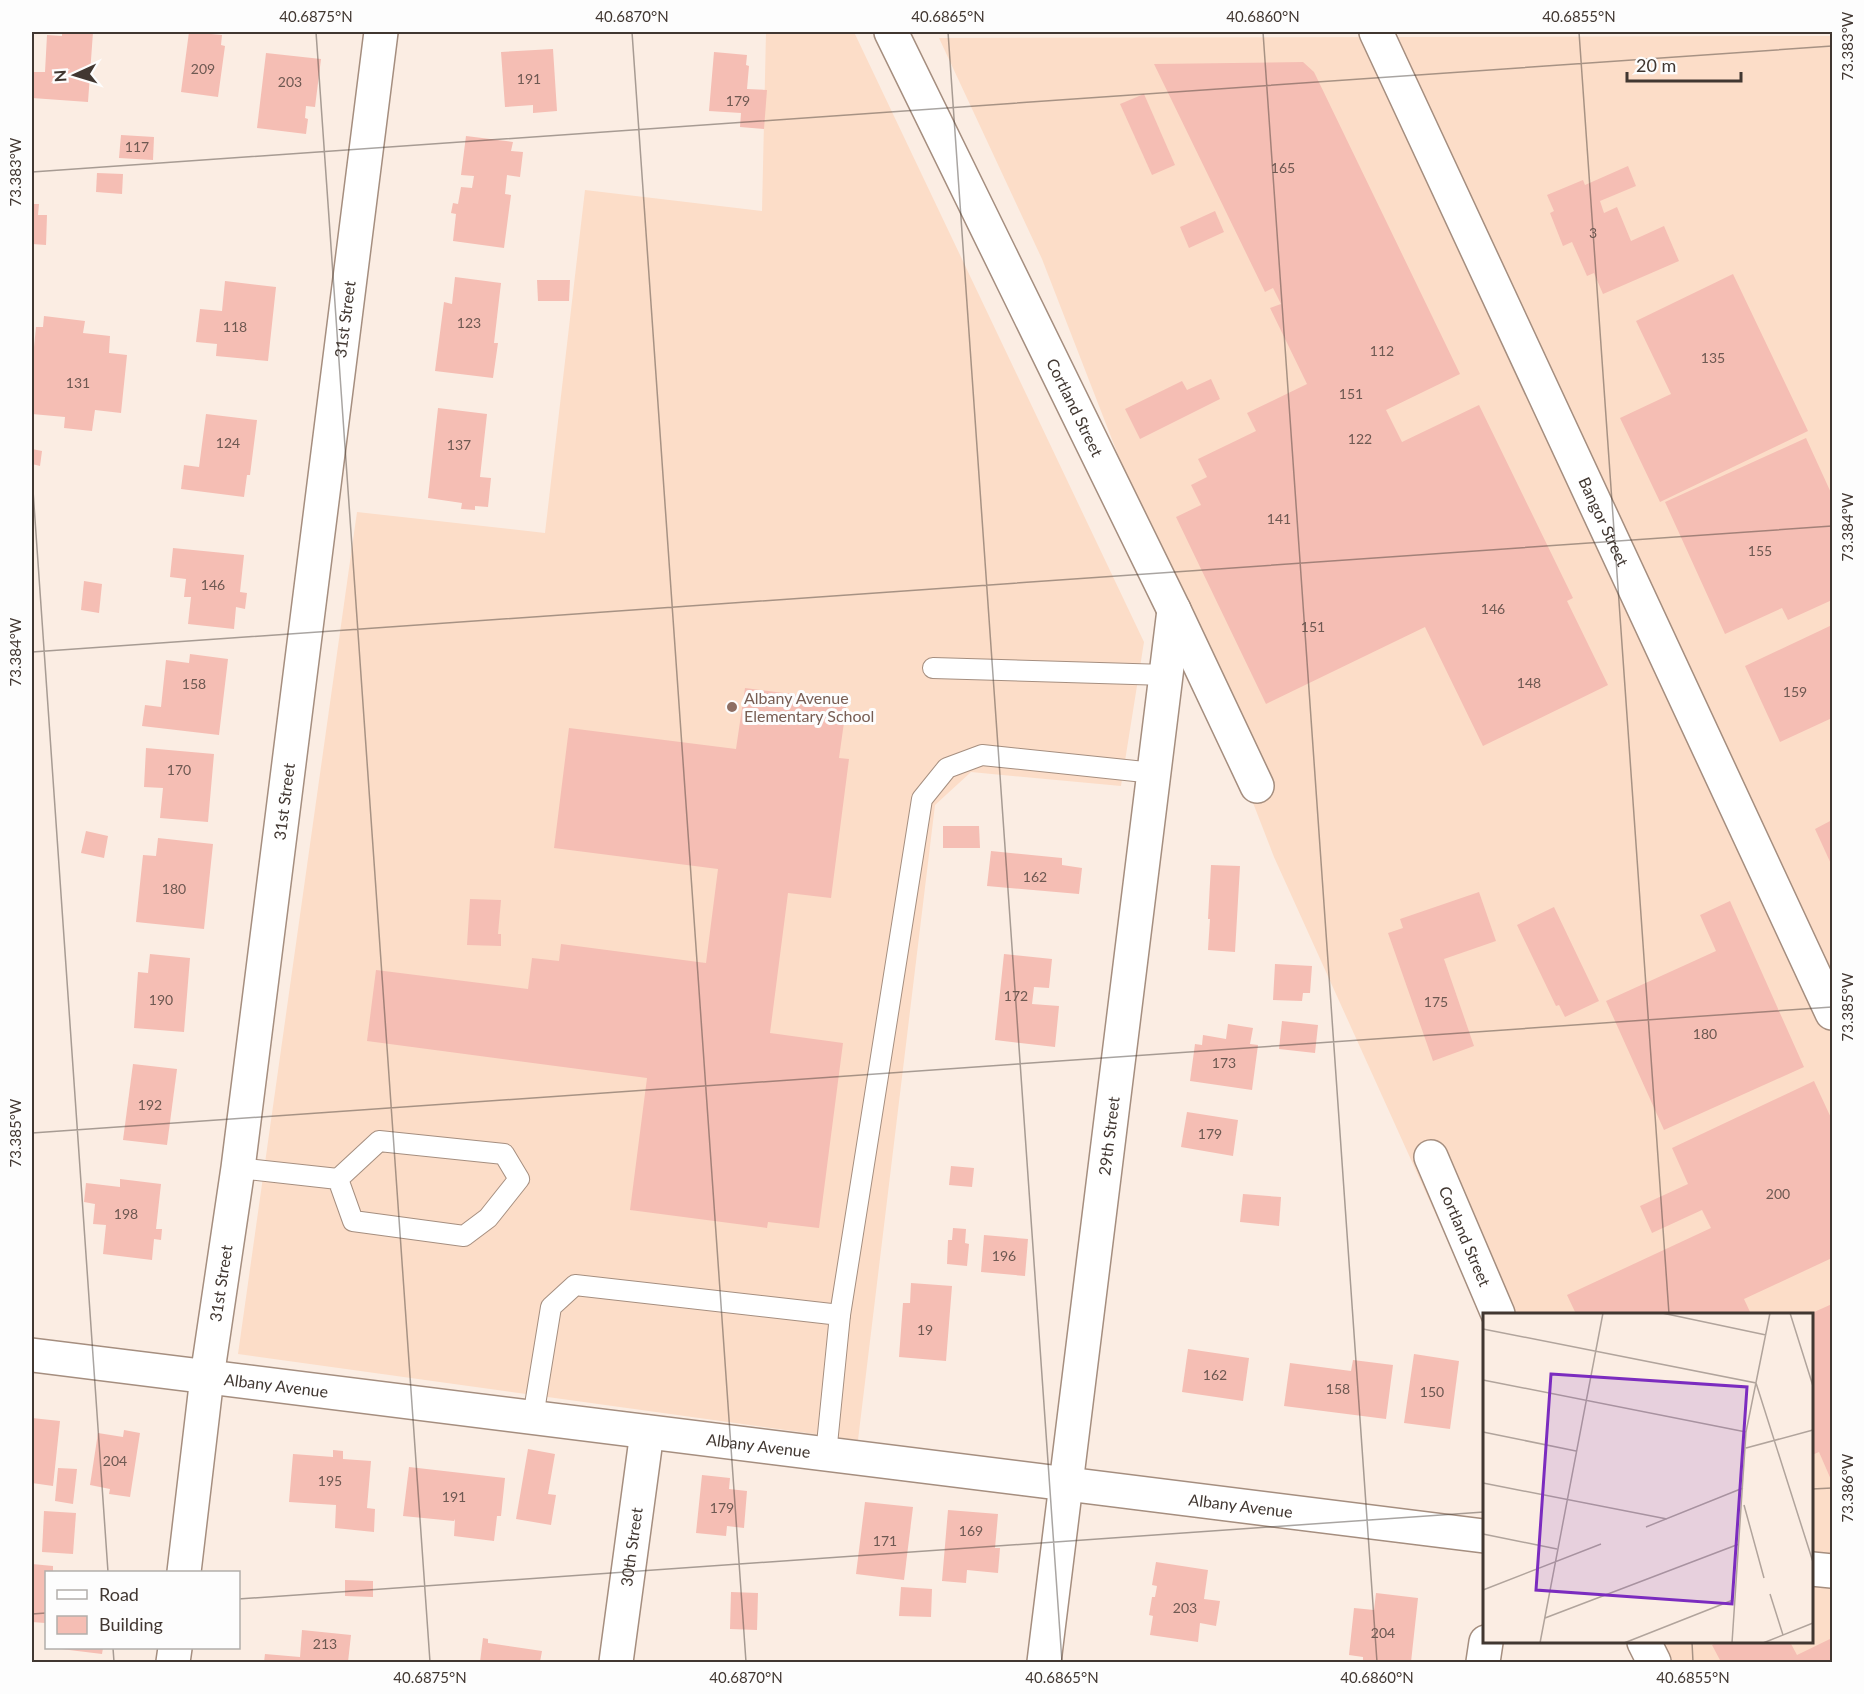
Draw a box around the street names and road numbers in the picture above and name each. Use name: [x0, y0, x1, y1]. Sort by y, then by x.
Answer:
street label: 31st Street: [330, 279, 359, 359]
street label: Cortland Street: [1043, 355, 1107, 460]
street label: Bangor Street: [1575, 474, 1633, 569]
street label: 31st Street: [269, 762, 298, 841]
street label: 29th Street: [1094, 1095, 1123, 1177]
street label: Cortland Street: [1435, 1183, 1495, 1289]
street label: 31st Street: [205, 1243, 236, 1323]
street label: Albany Avenue: [223, 1369, 329, 1401]
street label: Albany Avenue: [705, 1429, 812, 1461]
street label: Albany Avenue: [1188, 1489, 1294, 1521]
street label: 30th Street: [616, 1506, 646, 1588]

